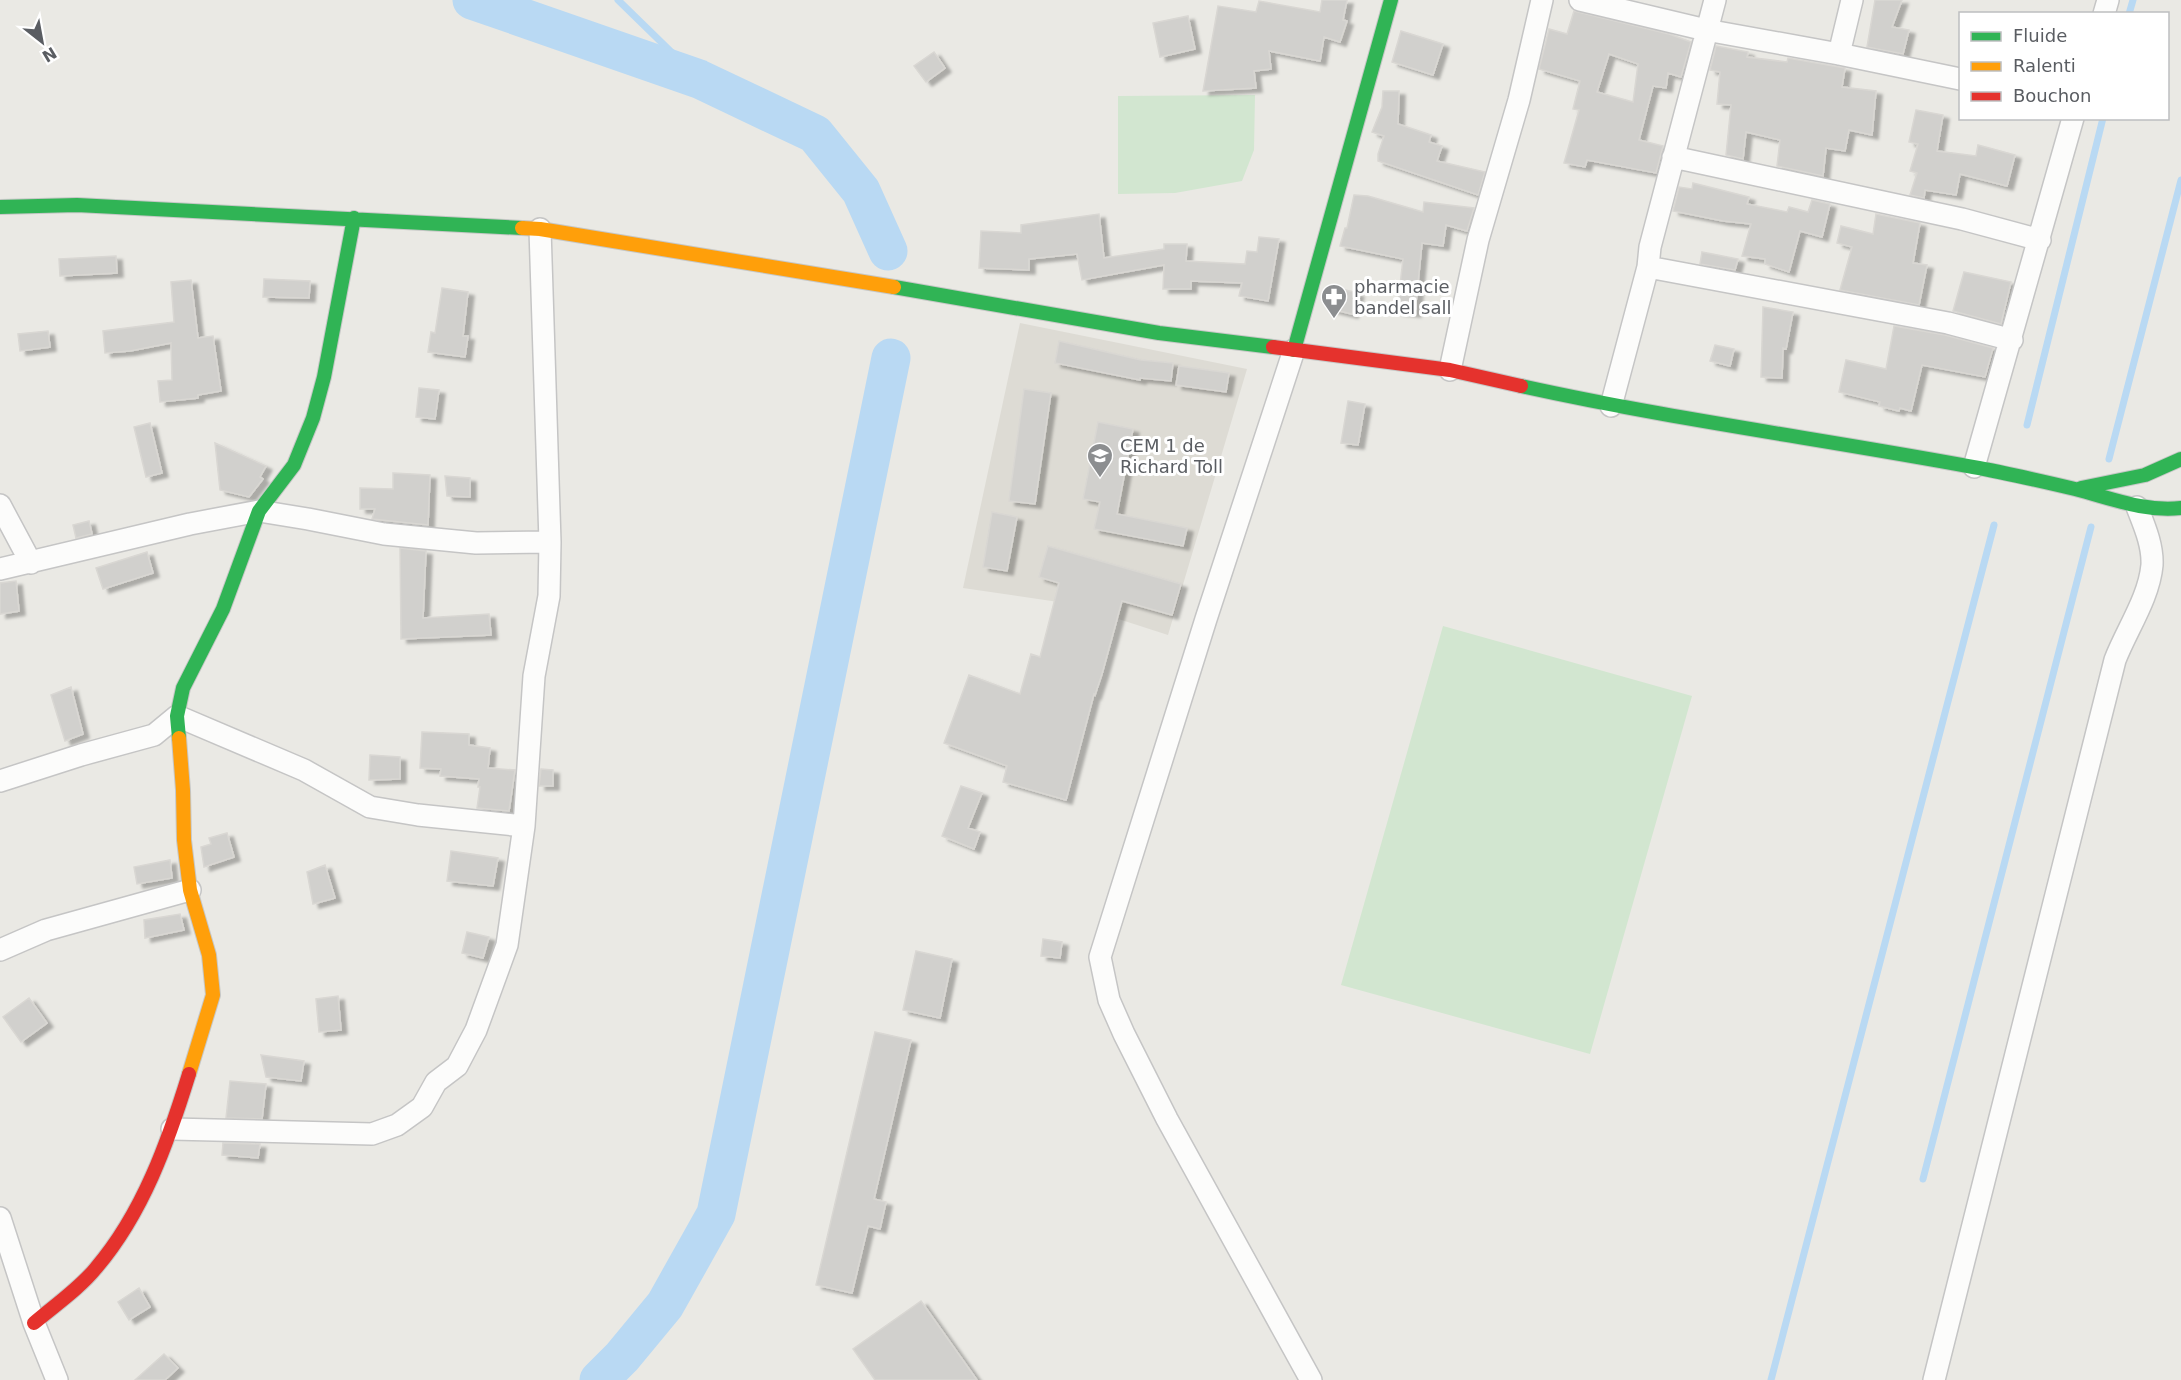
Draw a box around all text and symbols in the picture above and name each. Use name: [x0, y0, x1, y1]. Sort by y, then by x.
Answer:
north arrow: [12, 12, 72, 72]
legend: [1959, 12, 2169, 120]
text: Fluide: [2013, 25, 2067, 46]
text: N: [39, 43, 60, 66]
text: Ralenti: [2013, 55, 2076, 76]
text: Bouchon: [2013, 85, 2092, 106]
place label: pharmacie bandel sall: [1354, 276, 1452, 318]
pharmacy icon: pharmacie bandel sall: [1319, 282, 1349, 320]
place label: CEM 1 de Richard Toll: [1120, 435, 1223, 477]
school or university icon: CEM 1 de Richard Toll: [1085, 441, 1115, 479]

